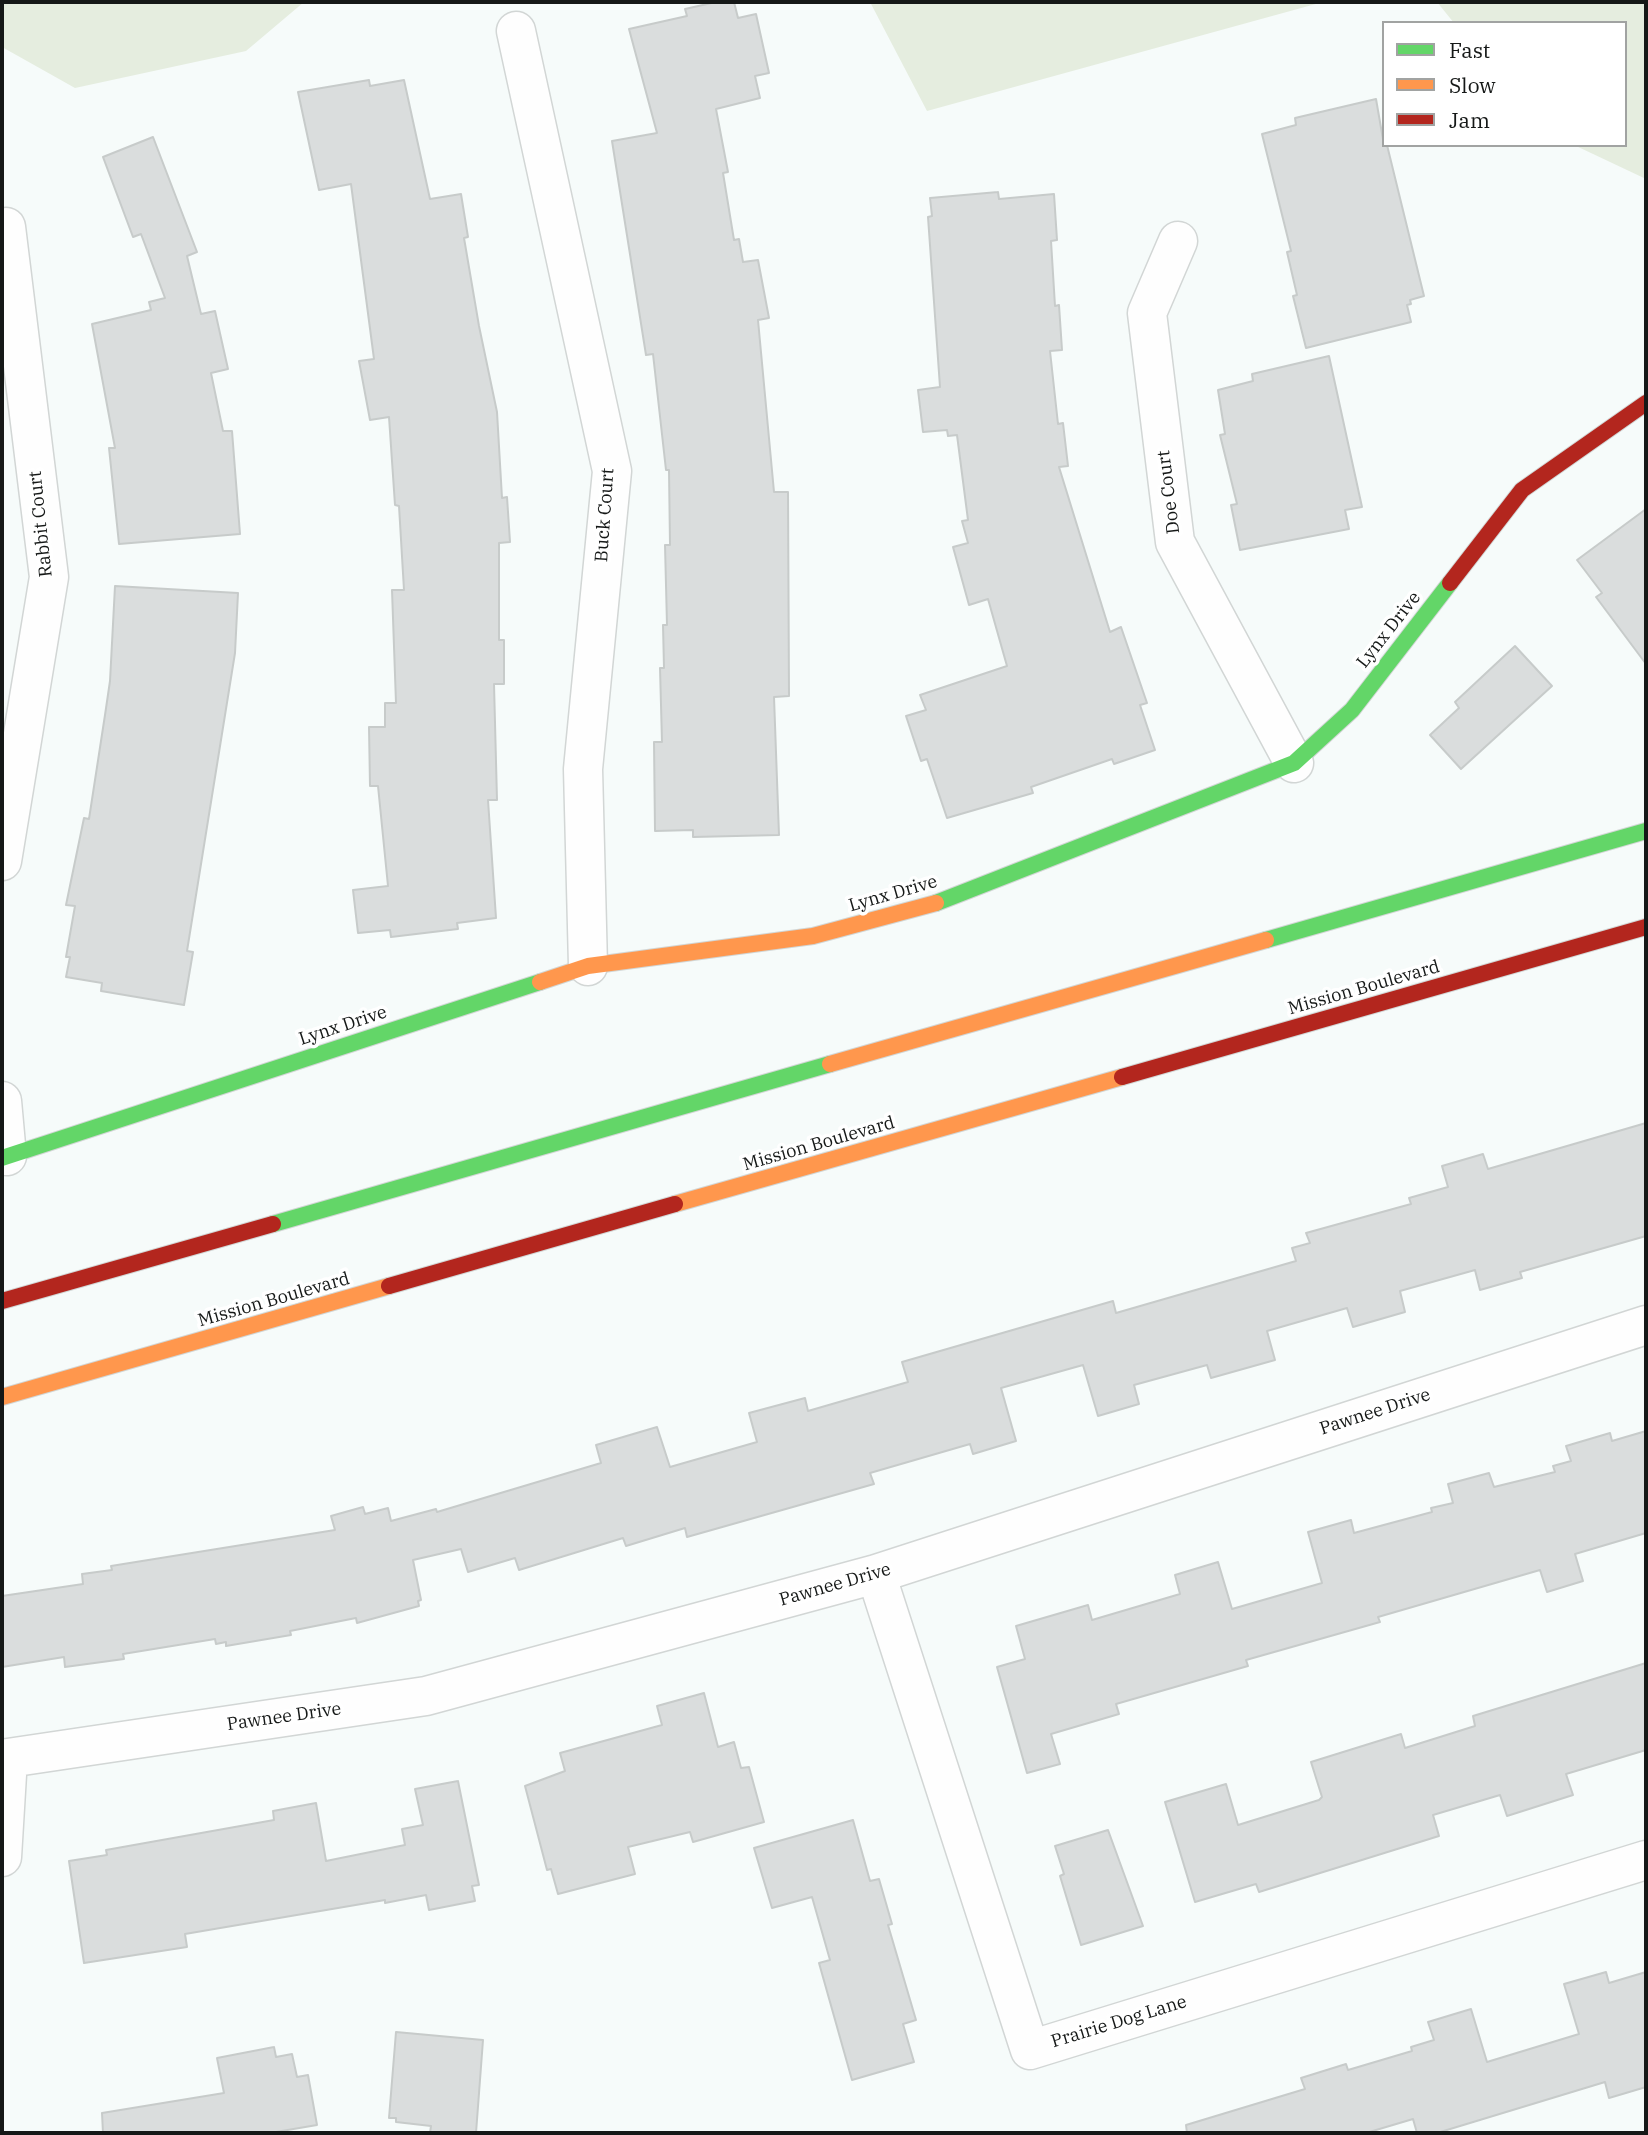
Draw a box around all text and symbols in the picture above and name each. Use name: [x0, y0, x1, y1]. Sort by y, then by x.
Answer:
legend: [1382, 21, 1627, 147]
text: Fast: [1449, 36, 1490, 64]
text: Slow: [1449, 71, 1496, 99]
text: Jam: [1449, 106, 1490, 134]
street label: Doe Court: [1153, 449, 1185, 535]
street label: Buck Court: [591, 467, 619, 563]
street label: Rabbit Court: [25, 470, 57, 578]
street label: Lynx Drive: [1352, 588, 1426, 672]
street label: Lynx Drive: [846, 871, 940, 917]
street label: Mission Boulevard: [1286, 956, 1442, 1020]
street label: Lynx Drive: [296, 1002, 390, 1050]
street label: Mission Boulevard: [741, 1112, 897, 1176]
street label: Mission Boulevard: [196, 1268, 352, 1332]
street label: Pawnee Drive: [1317, 1384, 1433, 1440]
street label: Pawnee Drive: [777, 1559, 893, 1611]
street label: Pawnee Drive: [226, 1698, 342, 1736]
street label: Prairie Dog Lane: [1049, 1991, 1189, 2053]

